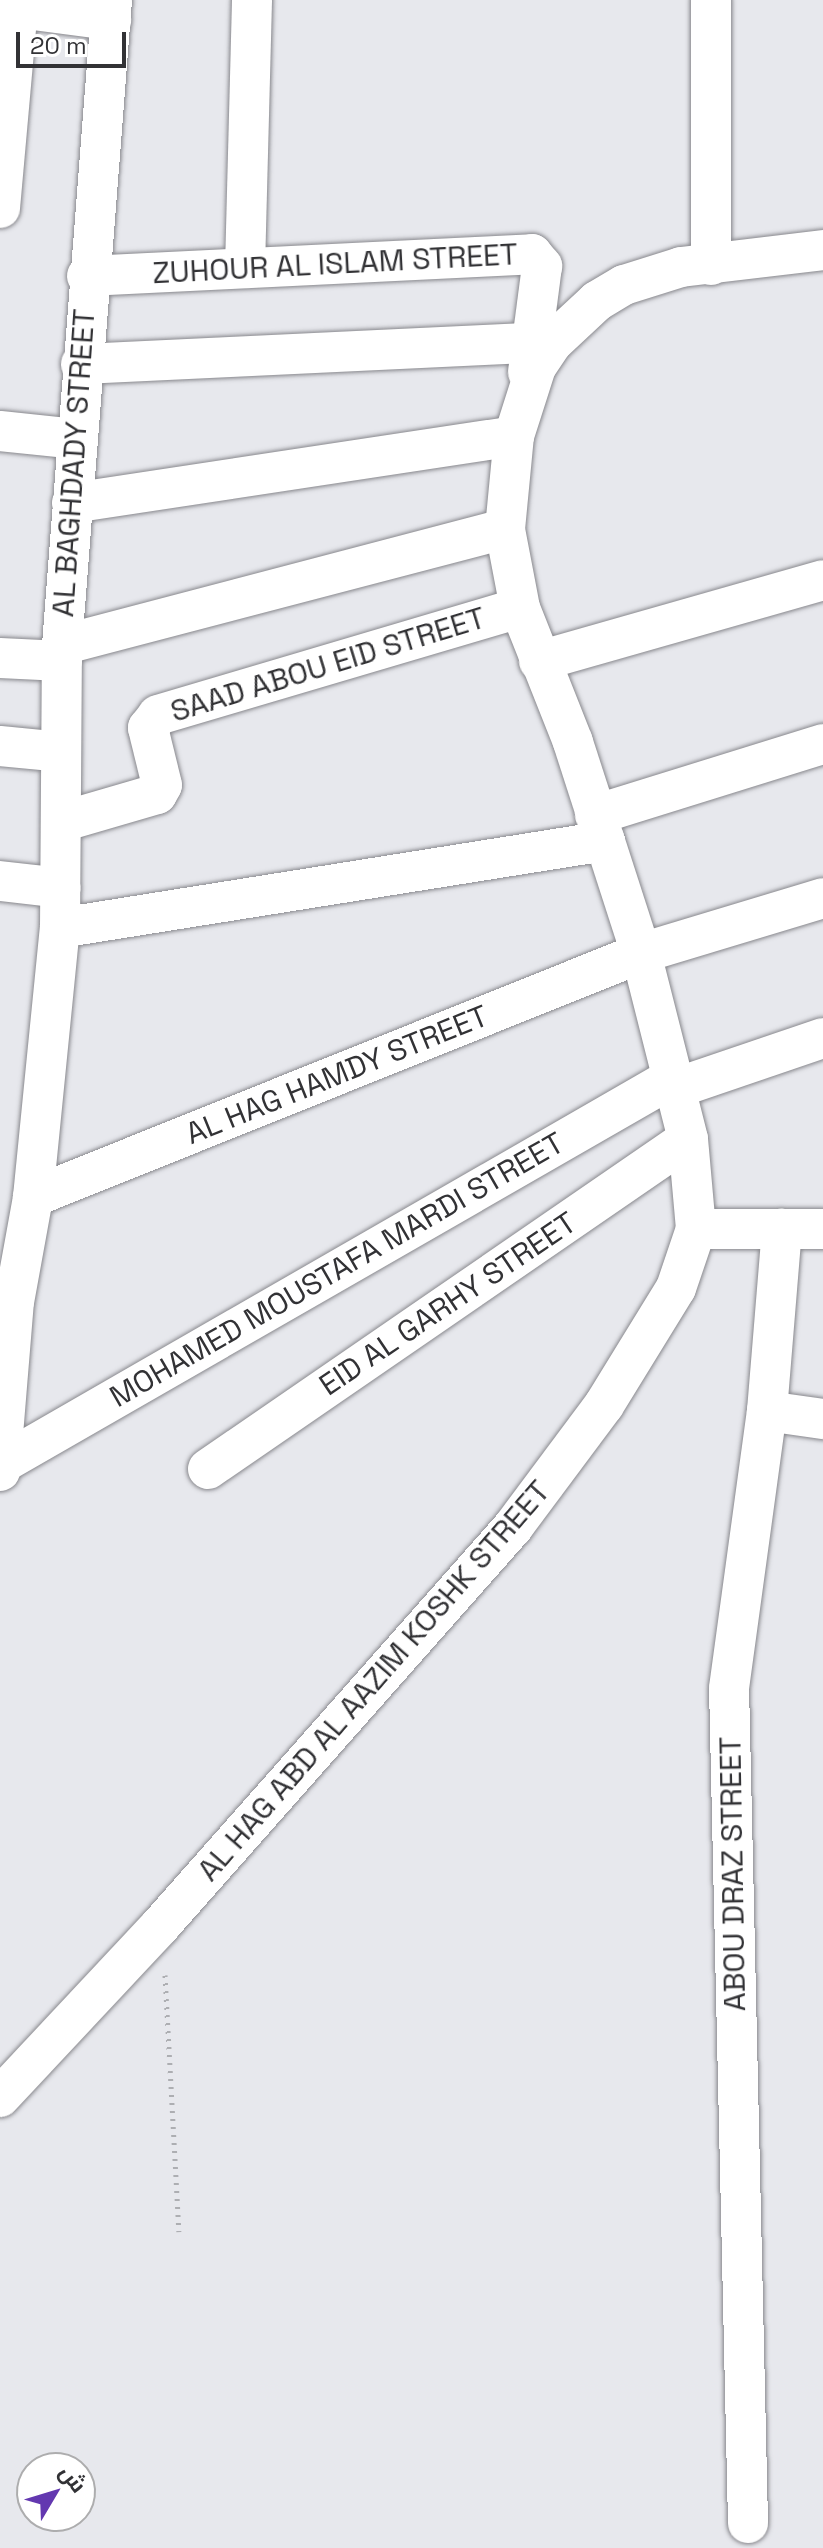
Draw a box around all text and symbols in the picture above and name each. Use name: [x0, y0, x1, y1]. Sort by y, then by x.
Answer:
scale bar: [20, 16, 130, 66]
text: 20 m: [30, 30, 87, 61]
street label: ZUHOUR AL ISLAM STREET: [151, 236, 519, 292]
street label: AL BAGHDADY STREET: [45, 307, 103, 619]
street label: SAAD ABOU EID STREET: [166, 600, 490, 730]
street label: AL HAG HAMDY STREET: [180, 998, 494, 1152]
street label: MOHAMED MOUSTAFA MARDI STREET: [103, 1125, 571, 1415]
street label: EID AL GARHY STREET: [312, 1204, 584, 1404]
street label: AL HAG ABD AL AAZIM KOSHK STREET: [189, 1472, 559, 1890]
street label: ABOU DRAZ STREET: [713, 1736, 753, 2012]
north arrow: [16, 2452, 96, 2532]
text: ش: [54, 2459, 93, 2498]

